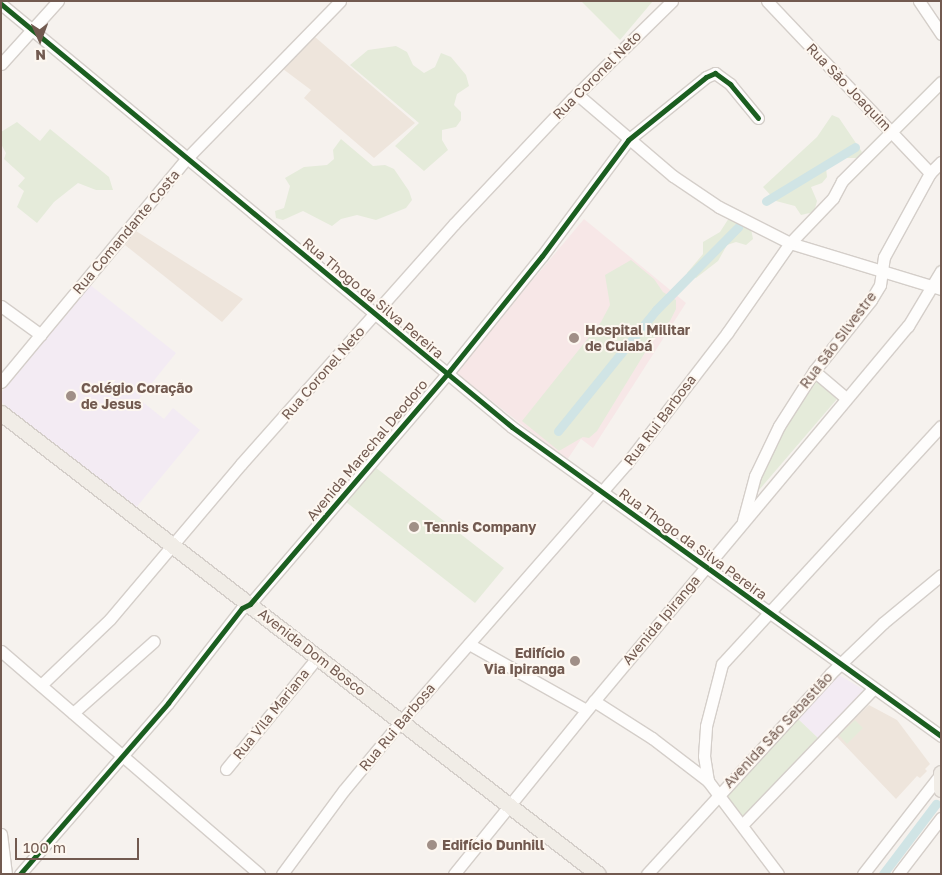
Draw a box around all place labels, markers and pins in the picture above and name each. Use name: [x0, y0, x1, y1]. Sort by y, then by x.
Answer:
place label: Hospital Militar de Cuiabá: [585, 322, 690, 354]
marker: Hospital Militar de Cuiabá: [567, 331, 581, 345]
place label: Colégio Coração de Jesus: [81, 380, 193, 412]
marker: Colégio Coração de Jesus: [65, 390, 77, 402]
place label: Tennis Company: [424, 519, 536, 535]
marker: Tennis Company: [408, 521, 420, 533]
place label: Edifício Via Ipiranga: [484, 645, 565, 678]
marker: Edifício Via Ipiranga: [569, 655, 581, 667]
place label: Edifício Dunhill: [442, 837, 544, 853]
marker: Edifício Dunhill: [426, 839, 438, 851]

